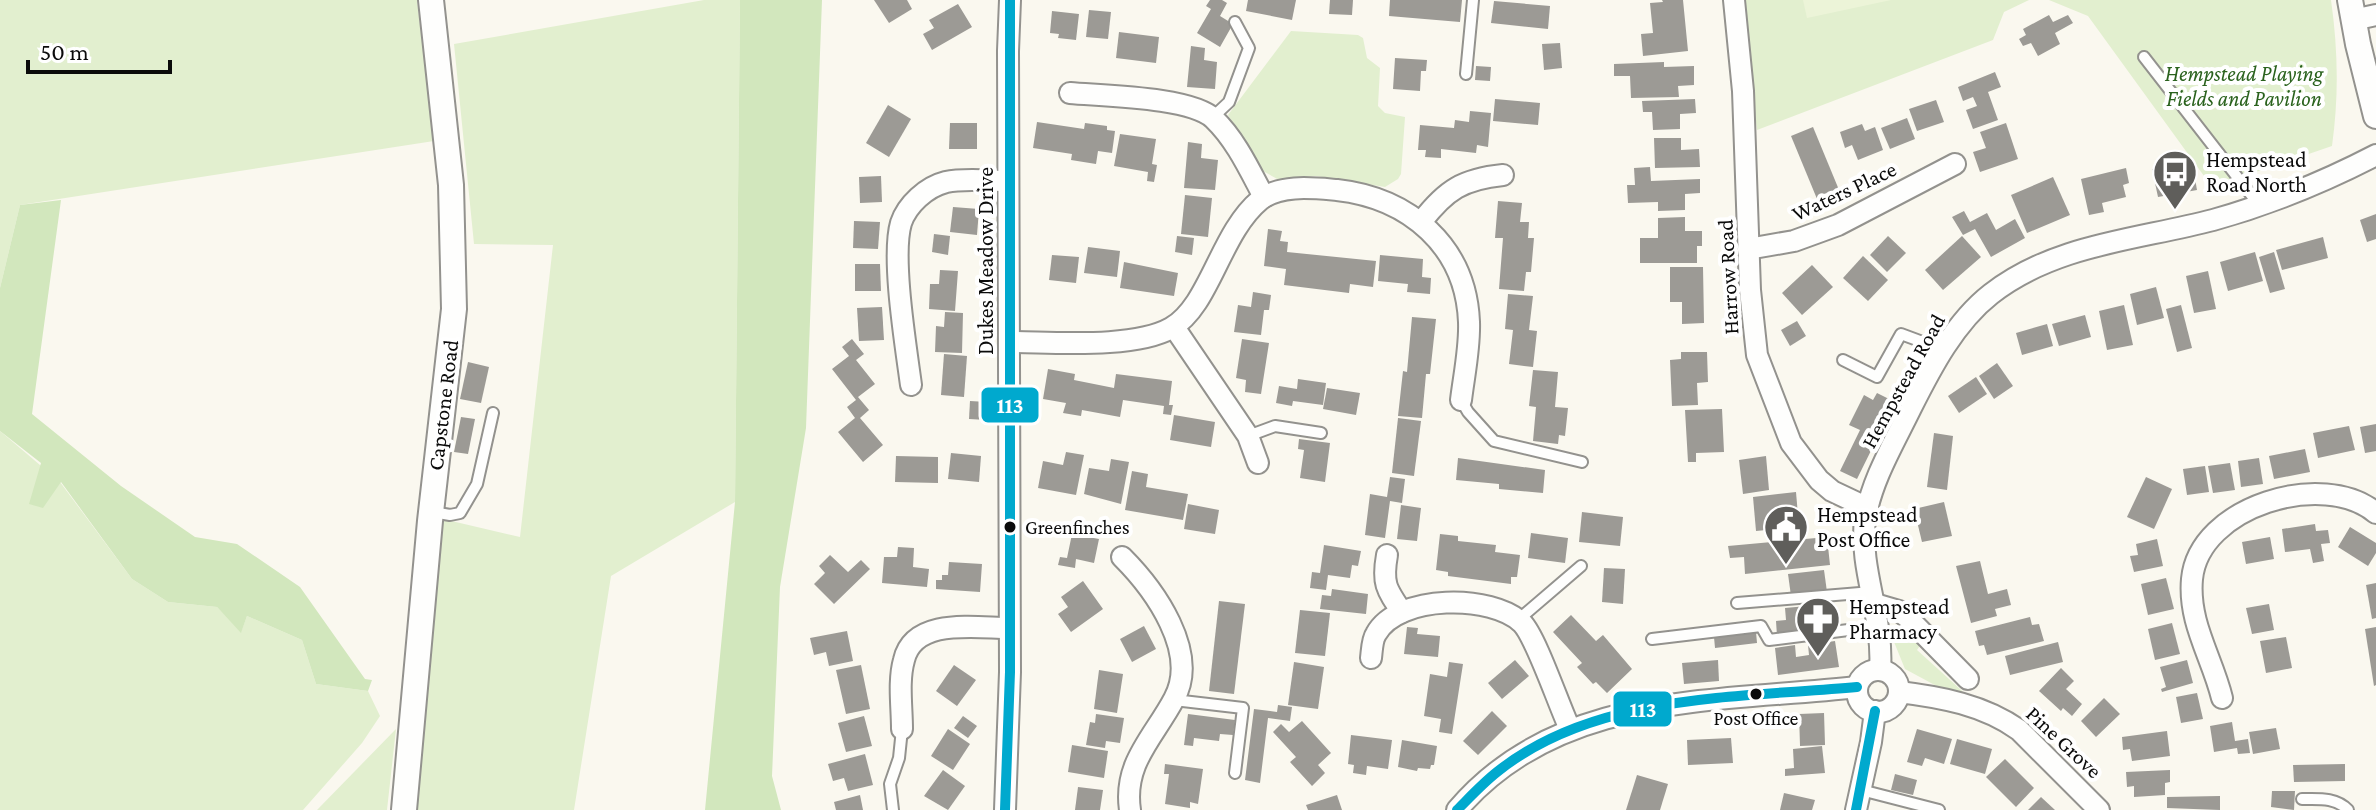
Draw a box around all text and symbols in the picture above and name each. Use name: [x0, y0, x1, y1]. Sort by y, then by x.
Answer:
scale bar: [28, 24, 170, 74]
text: 50 m: [40, 38, 89, 65]
park label: Hempstead Playing Fields and Pavilion: [2165, 61, 2325, 111]
place label: Hempstead Road North: [2206, 147, 2307, 197]
bus stop icon: Hempstead Road North: [2151, 148, 2199, 211]
street label: Waters Place: [1788, 156, 1900, 226]
street label: Dukes Meadow Drive: [973, 167, 998, 355]
street label: Harrow Road: [1712, 218, 1744, 335]
street label: Hempstead Road: [1856, 309, 1950, 452]
street label: Capstone Road: [423, 338, 463, 472]
line badge: 113: [980, 386, 1040, 424]
text: 113: [996, 393, 1024, 418]
place label: Hempstead Post Office: [1817, 502, 1918, 552]
public building icon: Hempstead Post Office: [1762, 503, 1810, 566]
place label: Greenfinches: [1025, 516, 1130, 538]
marker: Greenfinches: [1002, 519, 1018, 535]
place label: Hempstead Pharmacy: [1849, 594, 1950, 644]
pharmacy icon: Hempstead Pharmacy: [1794, 595, 1842, 658]
marker: Post Office: [1748, 686, 1764, 702]
line badge: 113: [1612, 690, 1673, 728]
text: 113: [1629, 697, 1657, 722]
street label: Pine Grove: [2021, 701, 2107, 783]
place label: Post Office: [1714, 707, 1799, 729]

